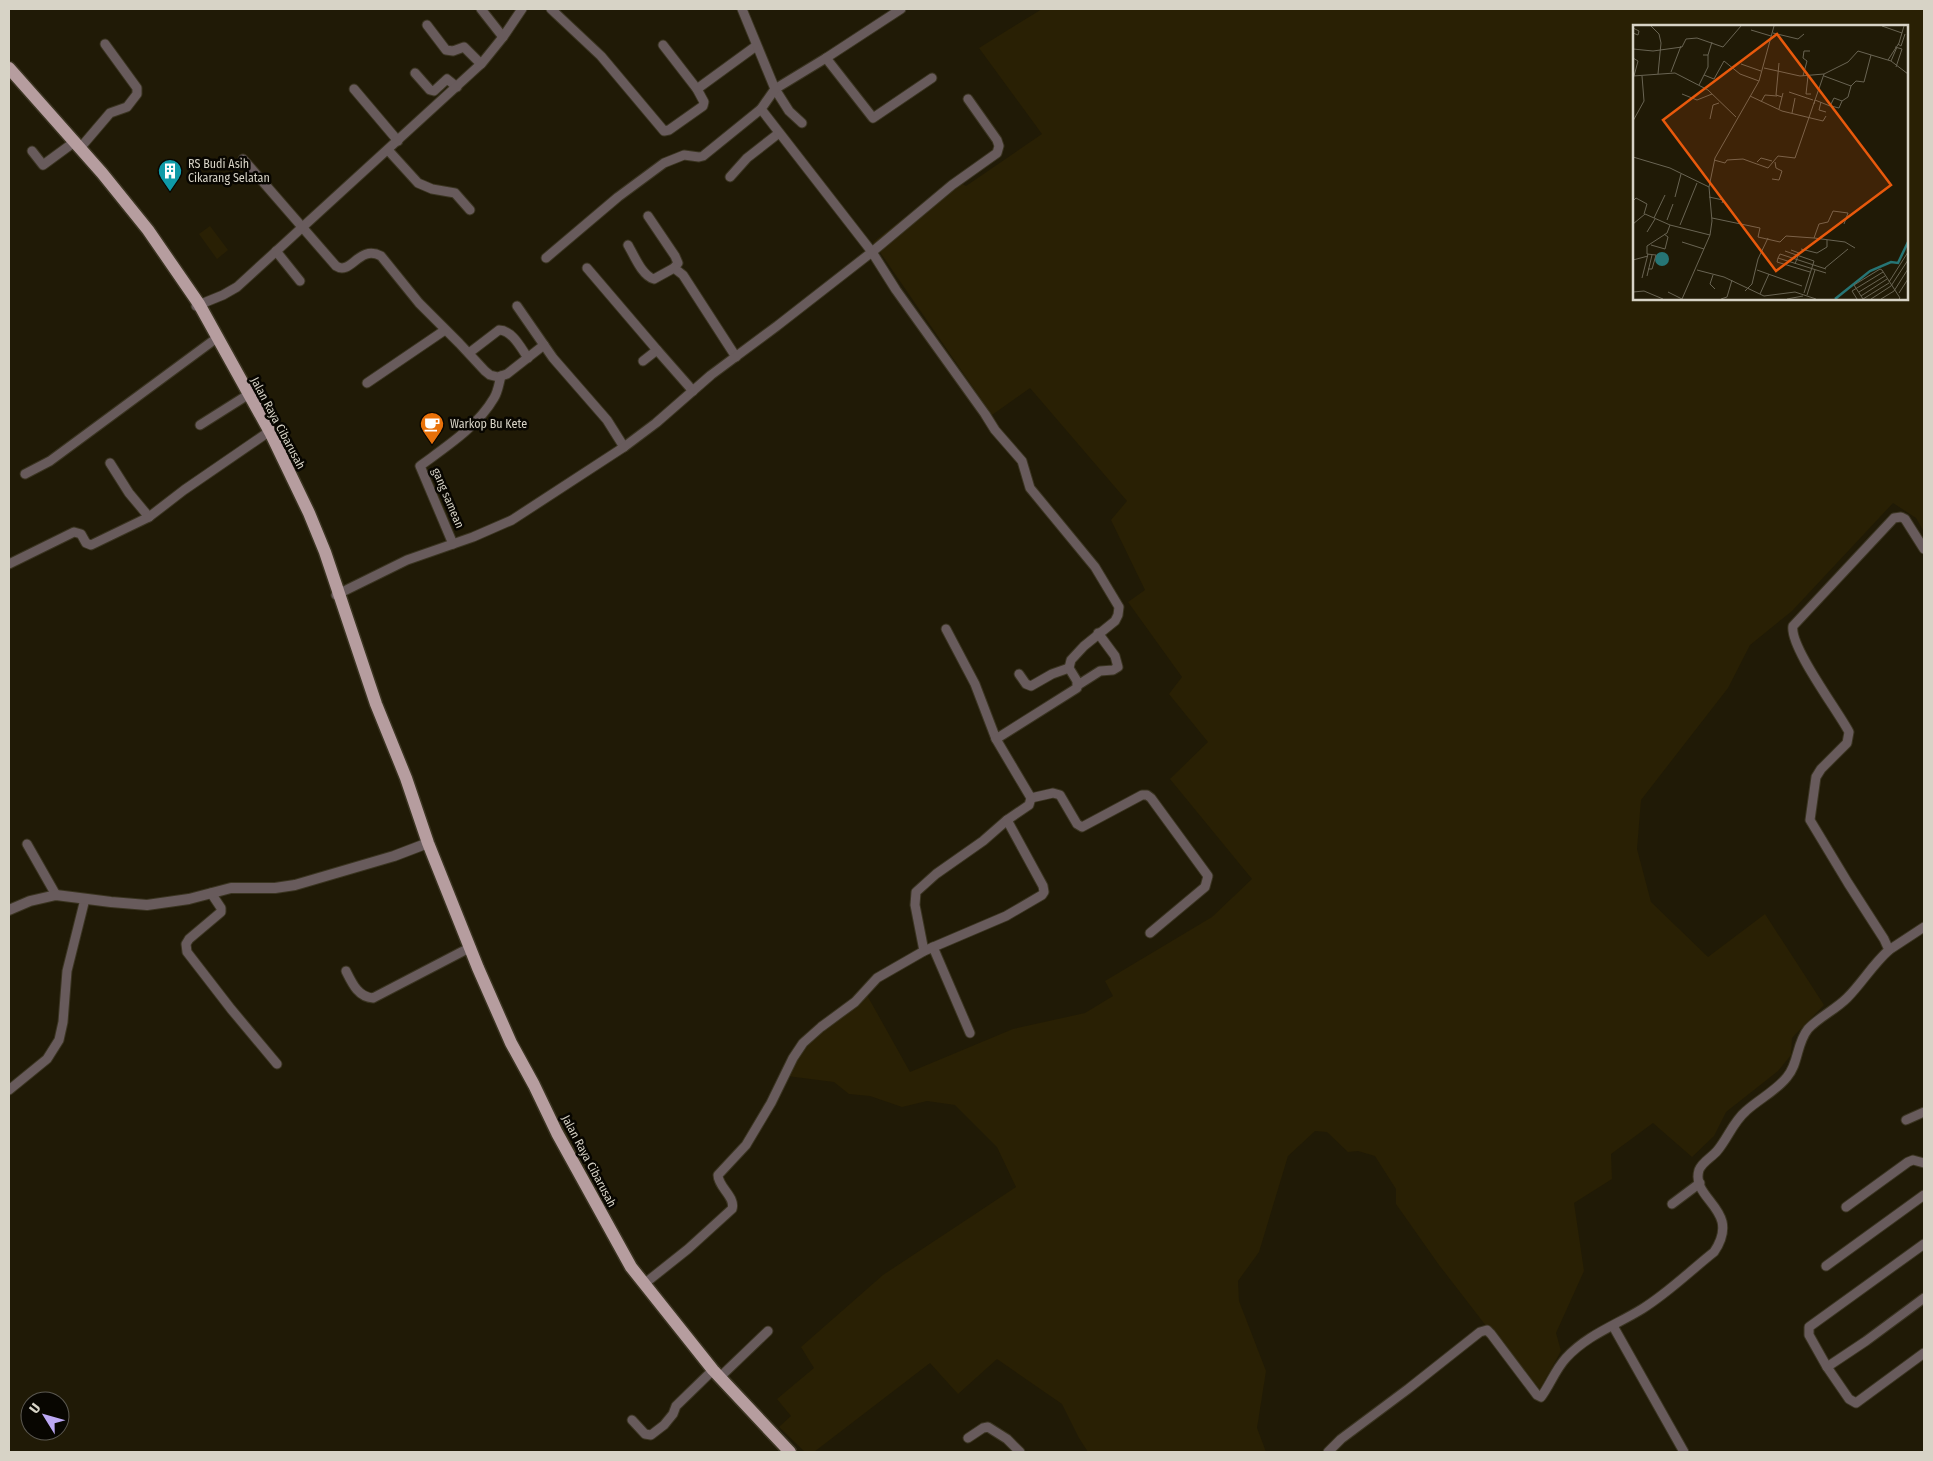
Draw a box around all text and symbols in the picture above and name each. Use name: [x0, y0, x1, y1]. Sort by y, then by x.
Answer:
inset map: [1633, 25, 1908, 300]
place label: RS Budi Asih Cikarang Selatan: [188, 157, 270, 185]
building icon: RS Budi Asih Cikarang Selatan: [157, 158, 183, 192]
street label: Jalan Raya Cibarusah: [248, 375, 308, 471]
cafe icon: Warkop Bu Kete: [419, 411, 445, 445]
place label: Warkop Bu Kete: [450, 417, 527, 431]
street label: gang samean: [429, 466, 467, 530]
street label: Jalan Raya Cibarusah: [559, 1113, 619, 1209]
north arrow: [20, 1391, 70, 1441]
text: U: [26, 1400, 44, 1417]

